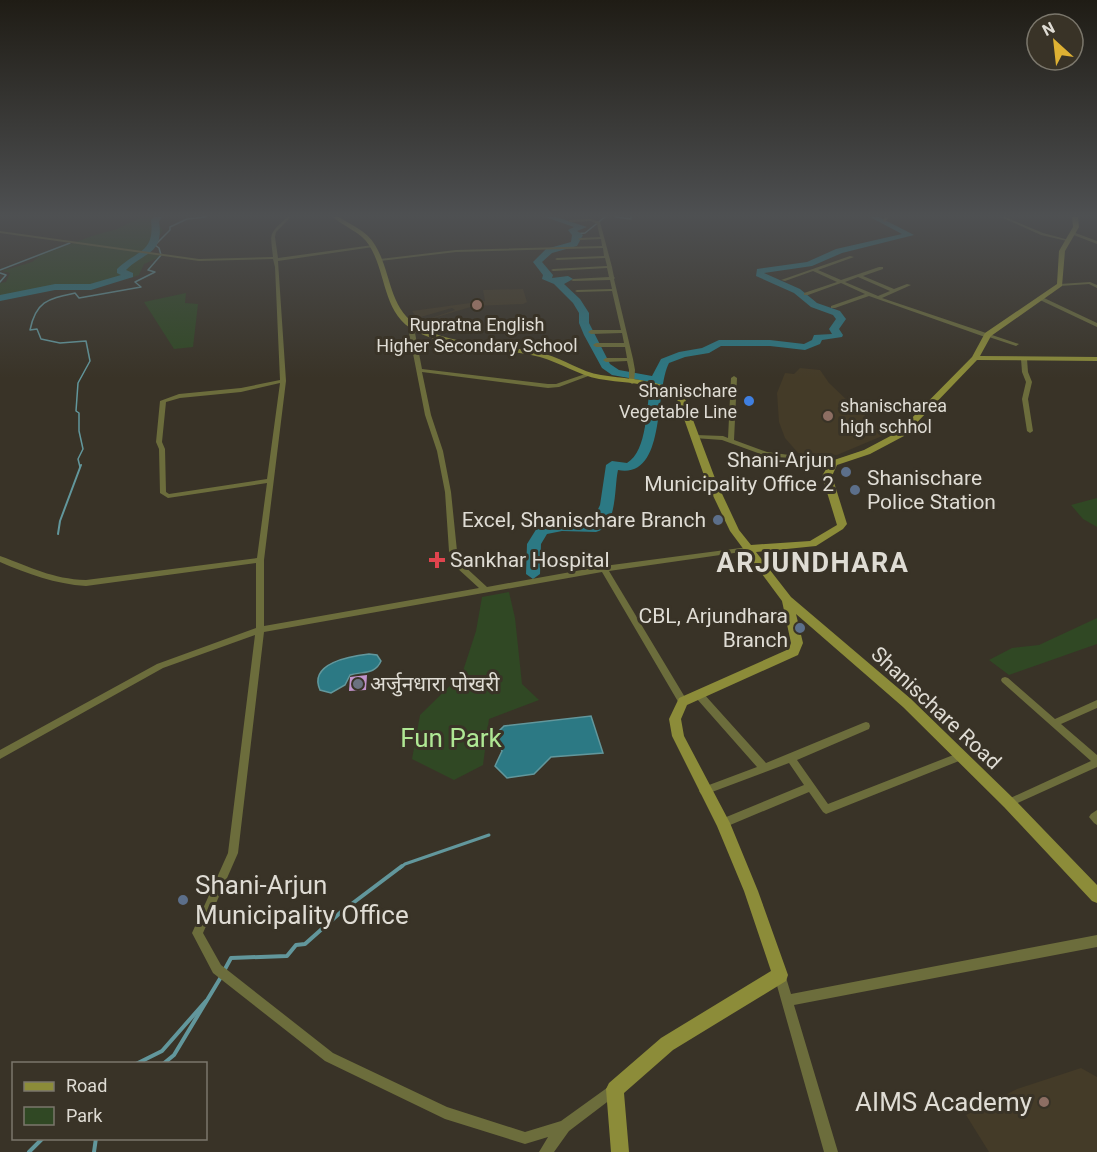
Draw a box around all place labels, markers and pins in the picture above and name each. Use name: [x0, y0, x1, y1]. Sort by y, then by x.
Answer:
marker: Rupratna English Higher Secondary School: [470, 298, 484, 312]
place label: Rupratna English Higher Secondary School: [376, 314, 578, 356]
place label: Shanischare Vegetable Line: [619, 380, 737, 422]
marker: Shanischare Vegetable Line: [742, 394, 756, 408]
place label: shanischarea high schhol: [840, 395, 947, 437]
marker: shanischarea high schhol: [821, 409, 835, 423]
place label: Shani-Arjun Municipality Office 2: [644, 448, 834, 496]
marker: Shani-Arjun Municipality Office 2: [839, 465, 853, 479]
place label: Shanischare Police Station: [867, 466, 996, 514]
marker: Shanischare Police Station: [848, 483, 862, 497]
place label: Excel, Shanischare Branch: [462, 508, 706, 532]
marker: Excel, Shanischare Branch: [711, 513, 725, 527]
place label: Sankhar Hospital: [450, 548, 610, 572]
marker: Sankhar Hospital: [428, 551, 446, 569]
place label: CBL, Arjundhara Branch: [639, 604, 788, 652]
marker: CBL, Arjundhara Branch: [793, 621, 807, 635]
place label: अर्जुनधारा पोखरी: [370, 672, 500, 697]
marker: अर्जुनधारा पोखरी: [351, 677, 365, 691]
place label: Shani-Arjun Municipality Office: [195, 870, 409, 930]
marker: Shani-Arjun Municipality Office: [176, 893, 190, 907]
place label: AIMS Academy: [855, 1087, 1032, 1117]
marker: AIMS Academy: [1037, 1095, 1051, 1109]

